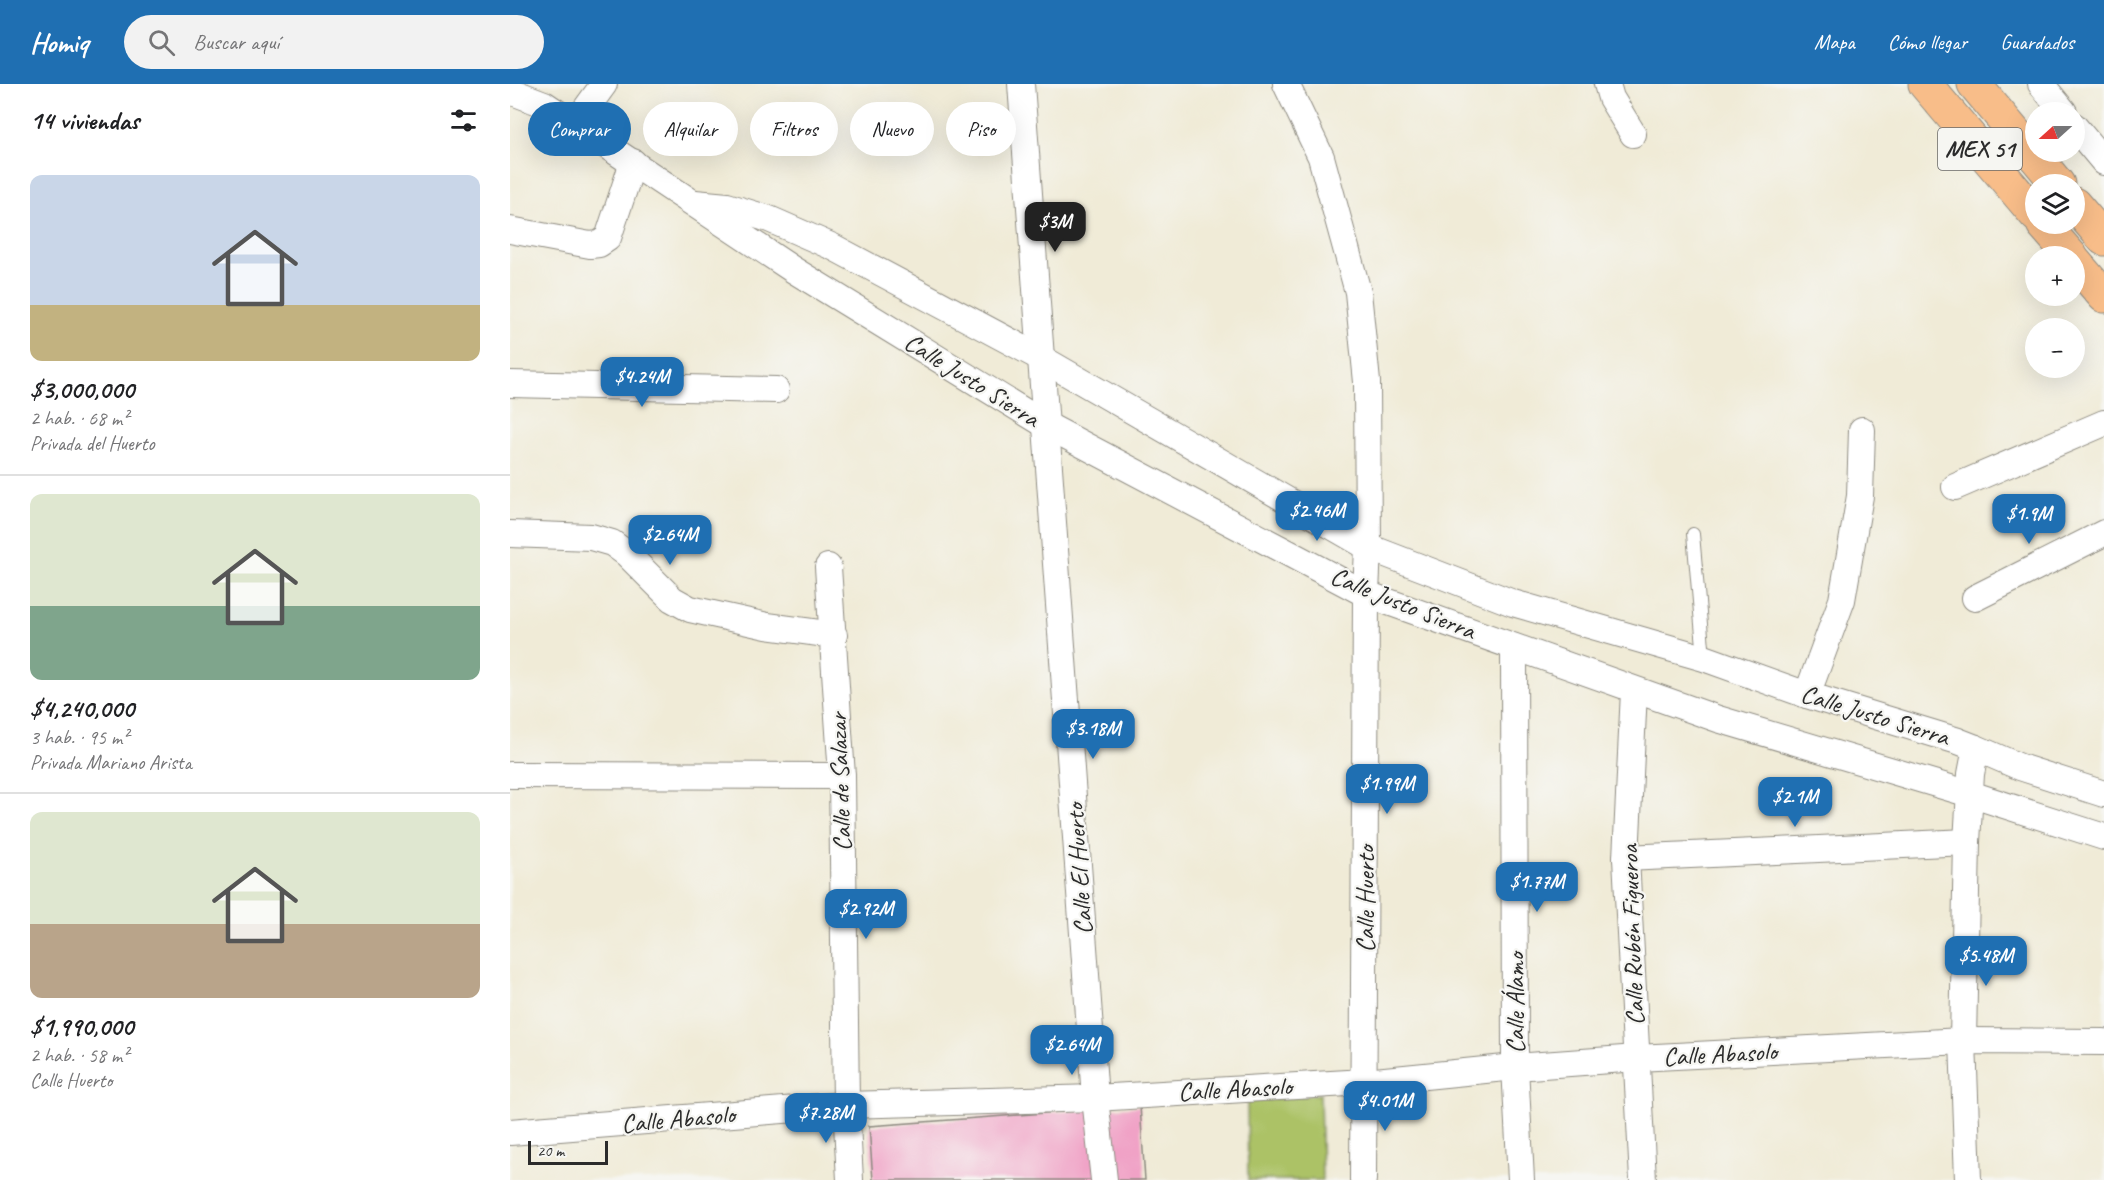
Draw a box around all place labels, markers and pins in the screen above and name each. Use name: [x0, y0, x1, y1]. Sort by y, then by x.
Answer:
pin: $3M: [1026, 202, 1084, 253]
pin: $4.24M: [593, 357, 691, 408]
pin: $2.46M: [1268, 491, 1366, 542]
pin: $1.9M: [1987, 494, 2071, 545]
pin: $2.64M: [621, 515, 719, 566]
pin: $3.18M: [1044, 709, 1142, 760]
pin: $1.99M: [1338, 764, 1436, 815]
pin: $2.1M: [1753, 777, 1837, 828]
pin: $1.77M: [1488, 862, 1586, 913]
pin: $2.92M: [817, 889, 915, 940]
pin: $5.48M: [1937, 936, 2035, 987]
pin: $2.64M: [1023, 1025, 1121, 1076]
pin: $4.01M: [1336, 1081, 1434, 1132]
pin: $7.28M: [777, 1093, 875, 1144]

